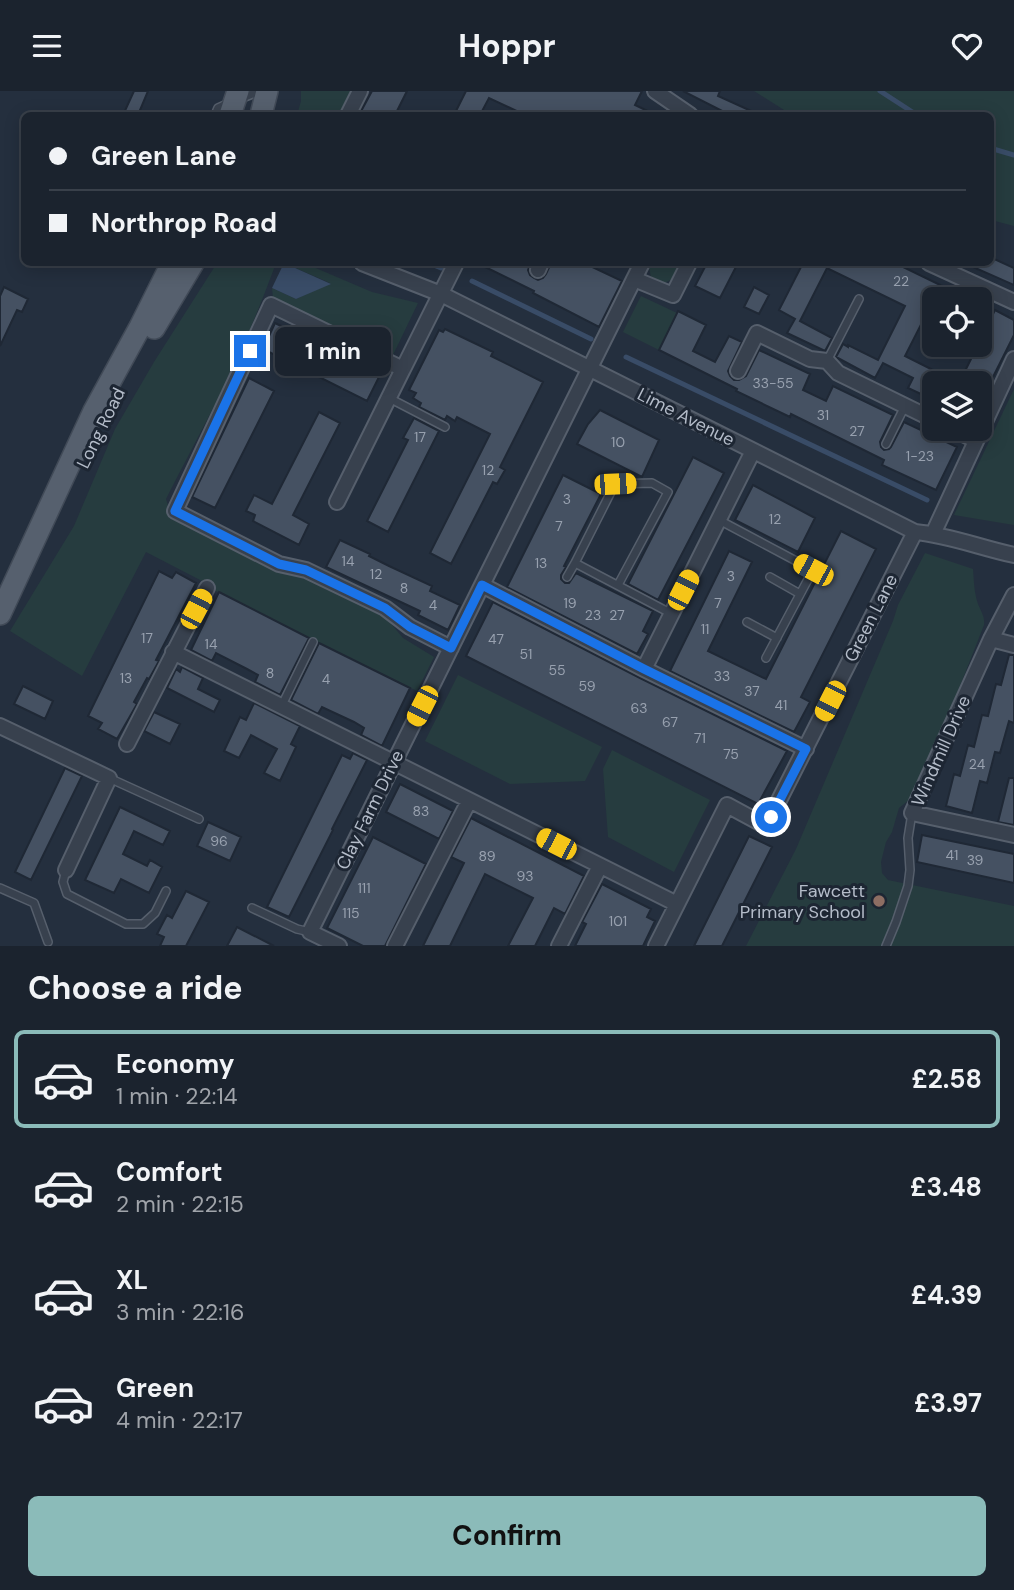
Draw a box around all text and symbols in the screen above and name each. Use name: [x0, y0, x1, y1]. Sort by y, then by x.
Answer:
text: Hoppr: [458, 25, 556, 67]
icon: menu: [28, 27, 66, 65]
icon: heart: [948, 27, 986, 65]
text: Green Lane: [91, 139, 237, 173]
text: Northrop Road: [91, 206, 277, 240]
house number: 22: [893, 272, 909, 290]
map controls: [922, 287, 992, 441]
button: locate: [922, 287, 992, 357]
callout: 1 min: [274, 327, 390, 375]
route end: [234, 335, 266, 367]
text: 1 min: [305, 336, 361, 366]
button: layers: [922, 371, 992, 441]
house number: 33-55: [752, 374, 794, 392]
street label: Lime Avenue: [633, 382, 739, 452]
street label: Long Road: [71, 384, 131, 472]
house number: 31: [817, 406, 829, 424]
house number: 27: [849, 422, 865, 440]
house number: 17: [414, 428, 426, 446]
house number: 10: [611, 433, 625, 451]
house number: 1-23: [906, 447, 934, 465]
house number: 12: [482, 461, 494, 479]
car: [594, 473, 637, 495]
house number: 3: [563, 490, 571, 508]
house number: 12: [769, 510, 781, 528]
house number: 7: [555, 517, 563, 535]
car: [790, 551, 837, 589]
house number: 14: [342, 552, 355, 570]
house number: 13: [535, 554, 547, 572]
house number: 12: [370, 565, 382, 583]
car: [665, 567, 702, 613]
house number: 3: [727, 567, 735, 585]
street label: Green Lane: [839, 570, 903, 666]
house number: 8: [400, 579, 408, 597]
car: [177, 586, 216, 632]
house number: 19: [563, 594, 577, 612]
house number: 7: [714, 594, 722, 612]
house number: 4: [429, 596, 438, 614]
house number: 23: [585, 606, 601, 624]
house number: 27: [609, 606, 625, 624]
house number: 11: [701, 620, 709, 638]
house number: 17: [141, 629, 153, 647]
house number: 47: [488, 630, 504, 648]
house number: 14: [205, 635, 218, 653]
house number: 51: [520, 645, 532, 663]
house number: 55: [548, 661, 566, 679]
house number: 8: [266, 664, 274, 682]
house number: 33: [714, 667, 730, 685]
house number: 13: [120, 669, 132, 687]
house number: 4: [322, 670, 331, 688]
house number: 59: [579, 677, 596, 695]
car: [812, 678, 849, 724]
house number: 37: [744, 682, 760, 700]
car: [404, 683, 441, 729]
street label: Windmill Drive: [906, 692, 976, 810]
house number: 41: [775, 696, 787, 714]
house number: 63: [630, 699, 648, 717]
house number: 67: [662, 713, 678, 731]
house number: 71: [694, 729, 706, 747]
house number: 75: [723, 745, 739, 763]
street label: Clay Farm Drive: [331, 746, 409, 874]
house number: 24: [969, 755, 986, 773]
route start: [755, 801, 787, 833]
house number: 83: [413, 802, 429, 820]
car: [533, 825, 580, 863]
house number: 96: [210, 832, 228, 850]
house number: 41: [946, 846, 958, 864]
house number: 89: [479, 847, 496, 865]
house number: 39: [967, 851, 984, 869]
house number: 93: [517, 867, 533, 885]
house number: 111: [357, 879, 371, 897]
place label: Fawcett Primary School: [740, 879, 865, 924]
marker: Fawcett Primary School: [871, 893, 887, 909]
house number: 115: [342, 904, 360, 922]
house number: 101: [609, 912, 627, 930]
text: Choose a ride: [28, 967, 243, 1009]
text: Economy: [116, 1047, 234, 1081]
icon: car: [32, 1048, 95, 1111]
text: £2.58: [912, 1062, 982, 1096]
text: 1 min · 22:14: [116, 1081, 238, 1111]
text: Comfort: [116, 1155, 222, 1189]
icon: car: [32, 1156, 95, 1219]
text: £3.48: [910, 1170, 982, 1204]
text: 2 min · 22:15: [116, 1189, 244, 1219]
text: XL: [116, 1263, 148, 1297]
icon: car: [32, 1264, 95, 1327]
text: £4.39: [911, 1278, 982, 1312]
text: 3 min · 22:16: [116, 1297, 244, 1327]
text: Green: [116, 1371, 194, 1405]
icon: car: [32, 1372, 95, 1435]
text: £3.97: [914, 1386, 982, 1420]
text: 4 min · 22:17: [116, 1405, 243, 1435]
button: Confirm: [28, 1496, 986, 1576]

